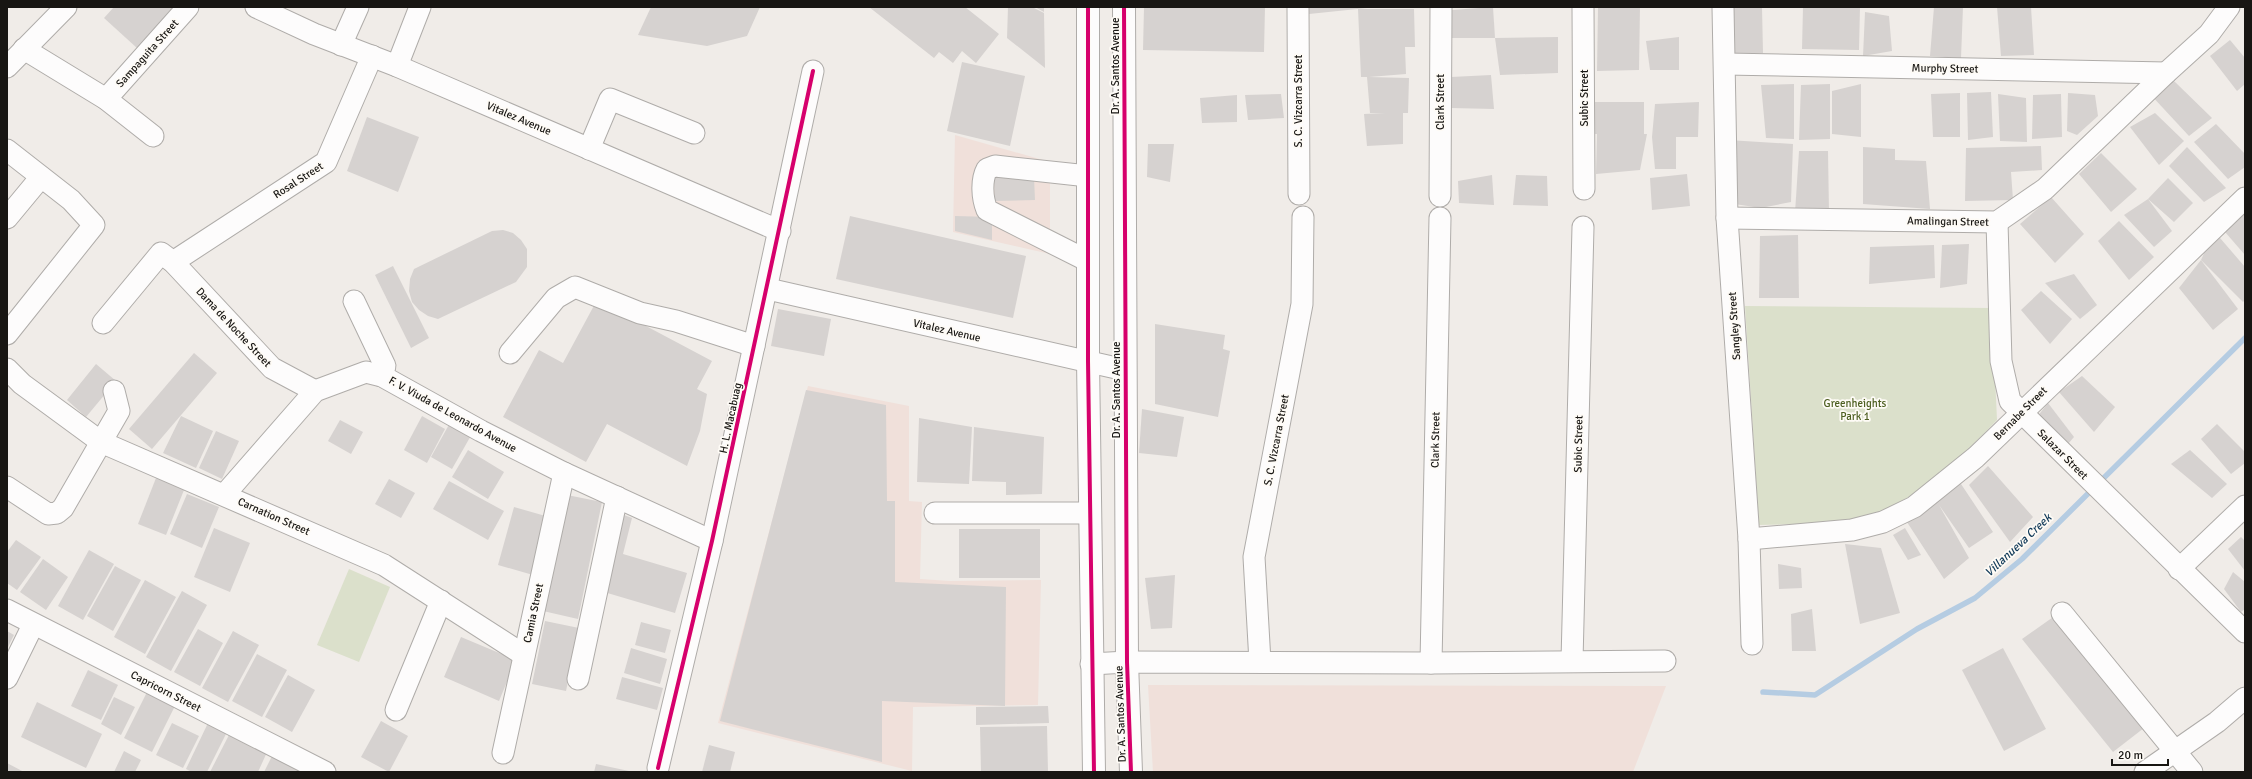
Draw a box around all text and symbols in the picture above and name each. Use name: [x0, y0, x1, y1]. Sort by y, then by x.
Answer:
street label: Sampaguita Street: [113, 17, 181, 90]
street label: Dr. A. Santos Avenue: [1109, 17, 1122, 115]
street label: S. C. Vizcarra Street: [1292, 54, 1305, 147]
street label: Murphy Street: [1911, 61, 1979, 76]
street label: Subic Street: [1578, 69, 1591, 127]
street label: Clark Street: [1434, 74, 1447, 130]
street label: Vitalez Avenue: [484, 99, 553, 138]
street label: Rosal Street: [271, 159, 326, 201]
street label: Amalingan Street: [1907, 214, 1989, 229]
street label: Dama de Noche Street: [193, 285, 274, 370]
street label: Sangley Street: [1726, 291, 1743, 360]
street label: Vitalez Avenue: [912, 316, 982, 345]
street label: Dr. A. Santos Avenue: [1110, 341, 1123, 439]
street label: F. V. Viuda de Leonardo Avenue: [387, 374, 519, 455]
street label: H. L. Macabuag: [717, 381, 744, 455]
street label: Bernabe Street: [1991, 384, 2050, 443]
street label: S. C. Vizcarra Street: [1261, 393, 1292, 487]
park label: Greenheights Park 1: [1824, 397, 1887, 423]
street label: Clark Street: [1429, 412, 1442, 468]
street label: Subic Street: [1572, 415, 1586, 473]
street label: Salazar Street: [2035, 426, 2091, 482]
street label: Carnation Street: [236, 495, 312, 538]
water label: Villanueva Creek: [1982, 510, 2056, 580]
street label: Camia Street: [521, 582, 546, 644]
street label: Dr. A. Santos Avenue: [1112, 665, 1129, 763]
street label: Capricorn Street: [128, 668, 203, 715]
scale bar: [2112, 741, 2168, 767]
text: 20 m: [2118, 748, 2143, 763]

